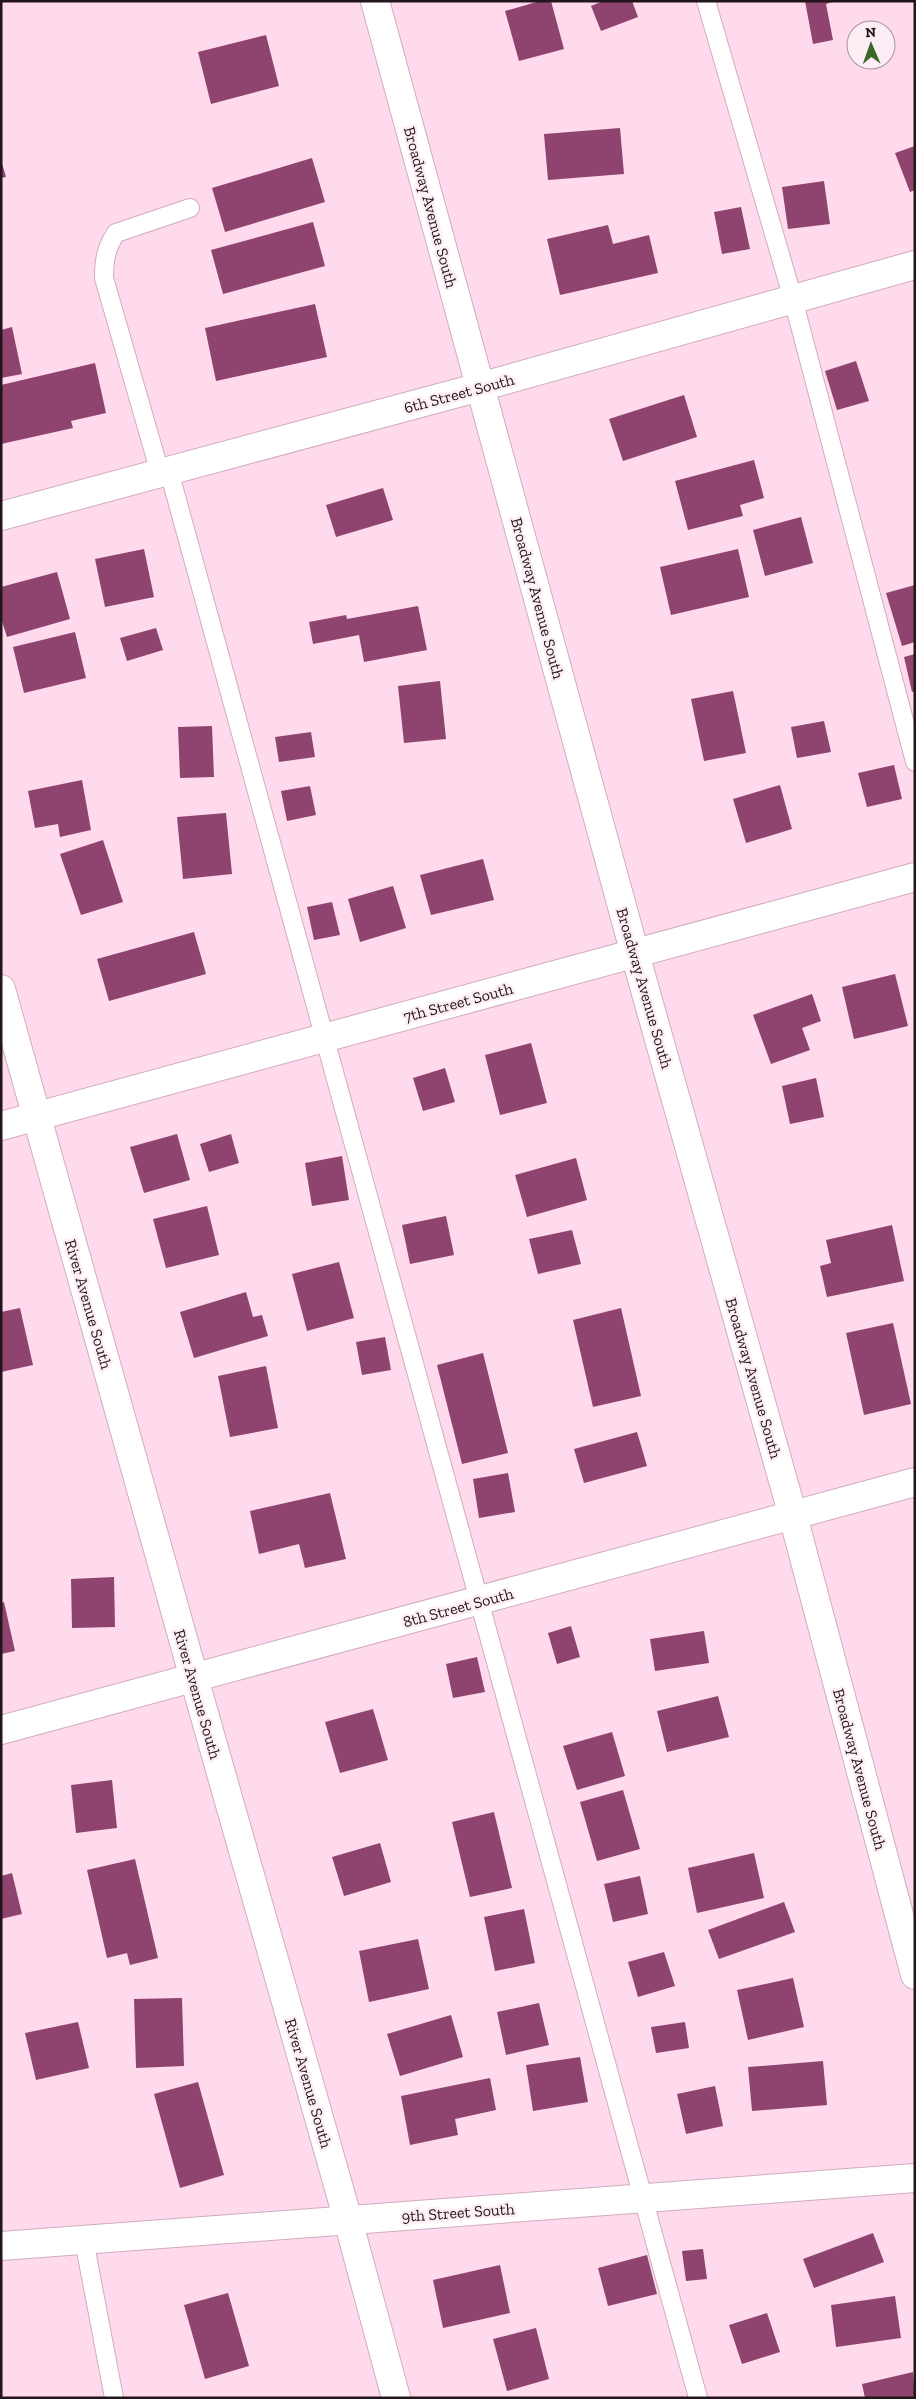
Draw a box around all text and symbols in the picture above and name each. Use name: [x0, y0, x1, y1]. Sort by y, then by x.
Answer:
north arrow: [846, 20, 896, 70]
text: N: [865, 24, 877, 41]
street label: Broadway Avenue South: [400, 124, 461, 290]
street label: 6th Street South: [402, 370, 516, 417]
street label: Broadway Avenue South: [507, 515, 568, 681]
street label: Broadway Avenue South: [612, 905, 677, 1071]
street label: 7th Street South: [401, 979, 515, 1026]
street label: River Avenue South: [61, 1237, 116, 1371]
street label: Broadway Avenue South: [721, 1295, 786, 1461]
street label: 8th Street South: [401, 1584, 515, 1631]
street label: River Avenue South: [170, 1627, 225, 1761]
street label: Broadway Avenue South: [829, 1686, 890, 1852]
street label: River Avenue South: [281, 2016, 336, 2150]
street label: 9th Street South: [401, 2199, 515, 2226]

